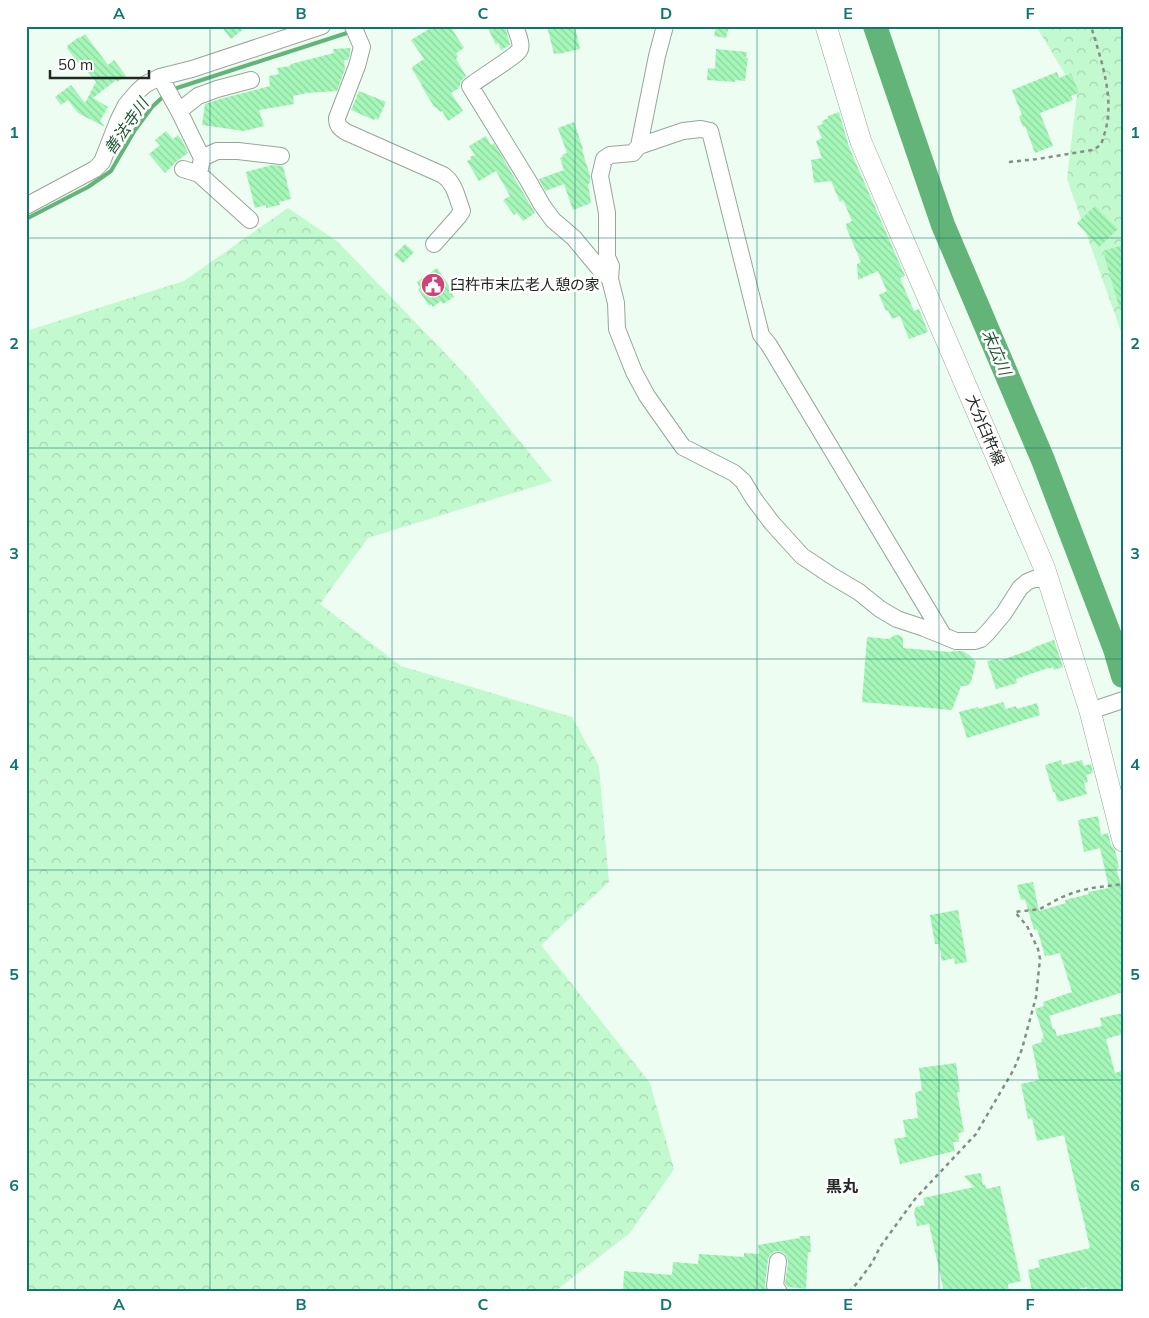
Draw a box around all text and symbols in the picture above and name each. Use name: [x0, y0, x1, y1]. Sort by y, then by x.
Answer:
text: A: [113, 3, 125, 23]
text: B: [295, 3, 307, 23]
text: C: [478, 3, 489, 23]
text: D: [660, 3, 672, 23]
text: E: [843, 3, 853, 23]
text: F: [1025, 3, 1035, 23]
scale bar: [50, 48, 149, 80]
text: 50 m: [58, 55, 93, 74]
water label: 善法寺川: [99, 92, 154, 158]
text: 1: [9, 122, 19, 142]
text: 1: [1130, 122, 1140, 142]
public building icon: 臼杵市末広老人憩の家: [420, 272, 446, 298]
place label: 臼杵市末広老人憩の家: [450, 275, 600, 294]
water label: 末広川: [978, 326, 1016, 380]
text: 2: [9, 333, 19, 353]
text: 2: [1130, 333, 1140, 353]
street label: 大分臼杵線: [962, 392, 1009, 468]
text: 3: [9, 543, 19, 563]
text: 3: [1130, 543, 1140, 563]
text: 4: [9, 754, 19, 774]
text: 4: [1130, 754, 1140, 774]
text: 5: [9, 964, 19, 984]
text: 5: [1130, 964, 1140, 984]
text: 6: [9, 1175, 19, 1195]
text: 6: [1130, 1175, 1140, 1195]
district label: 黒丸: [826, 1176, 858, 1196]
text: A: [113, 1294, 125, 1314]
text: B: [295, 1294, 307, 1314]
text: C: [478, 1294, 489, 1314]
text: D: [660, 1294, 672, 1314]
text: E: [843, 1294, 853, 1314]
text: F: [1025, 1294, 1035, 1314]

